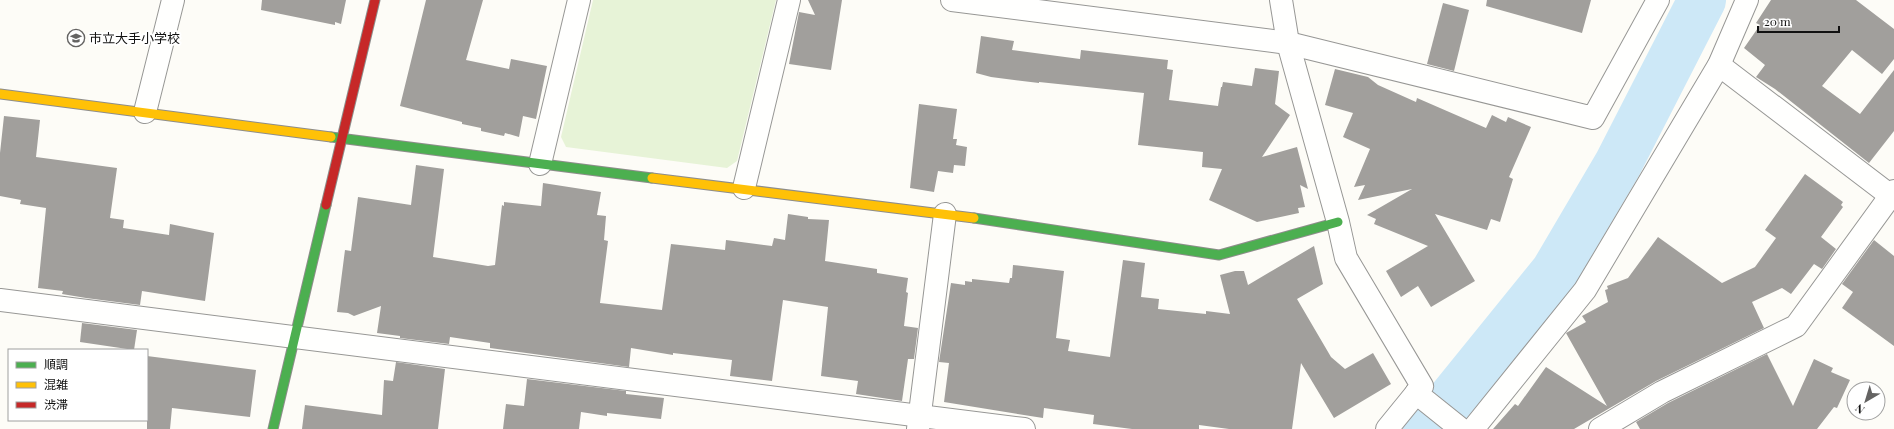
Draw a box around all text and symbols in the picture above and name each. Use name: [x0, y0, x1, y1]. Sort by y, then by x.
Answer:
scale bar: [1758, 8, 1839, 34]
text: 20 m: [1764, 13, 1791, 29]
school or university icon: 市立大手小学校: [66, 28, 86, 48]
place label: 市立大手小学校: [89, 29, 180, 46]
legend: [8, 349, 148, 421]
text: 順調: [44, 356, 68, 372]
text: 混雑: [44, 376, 68, 392]
north arrow: [1846, 381, 1886, 421]
text: 渋滞: [44, 396, 68, 412]
text: N: [1852, 401, 1867, 418]

